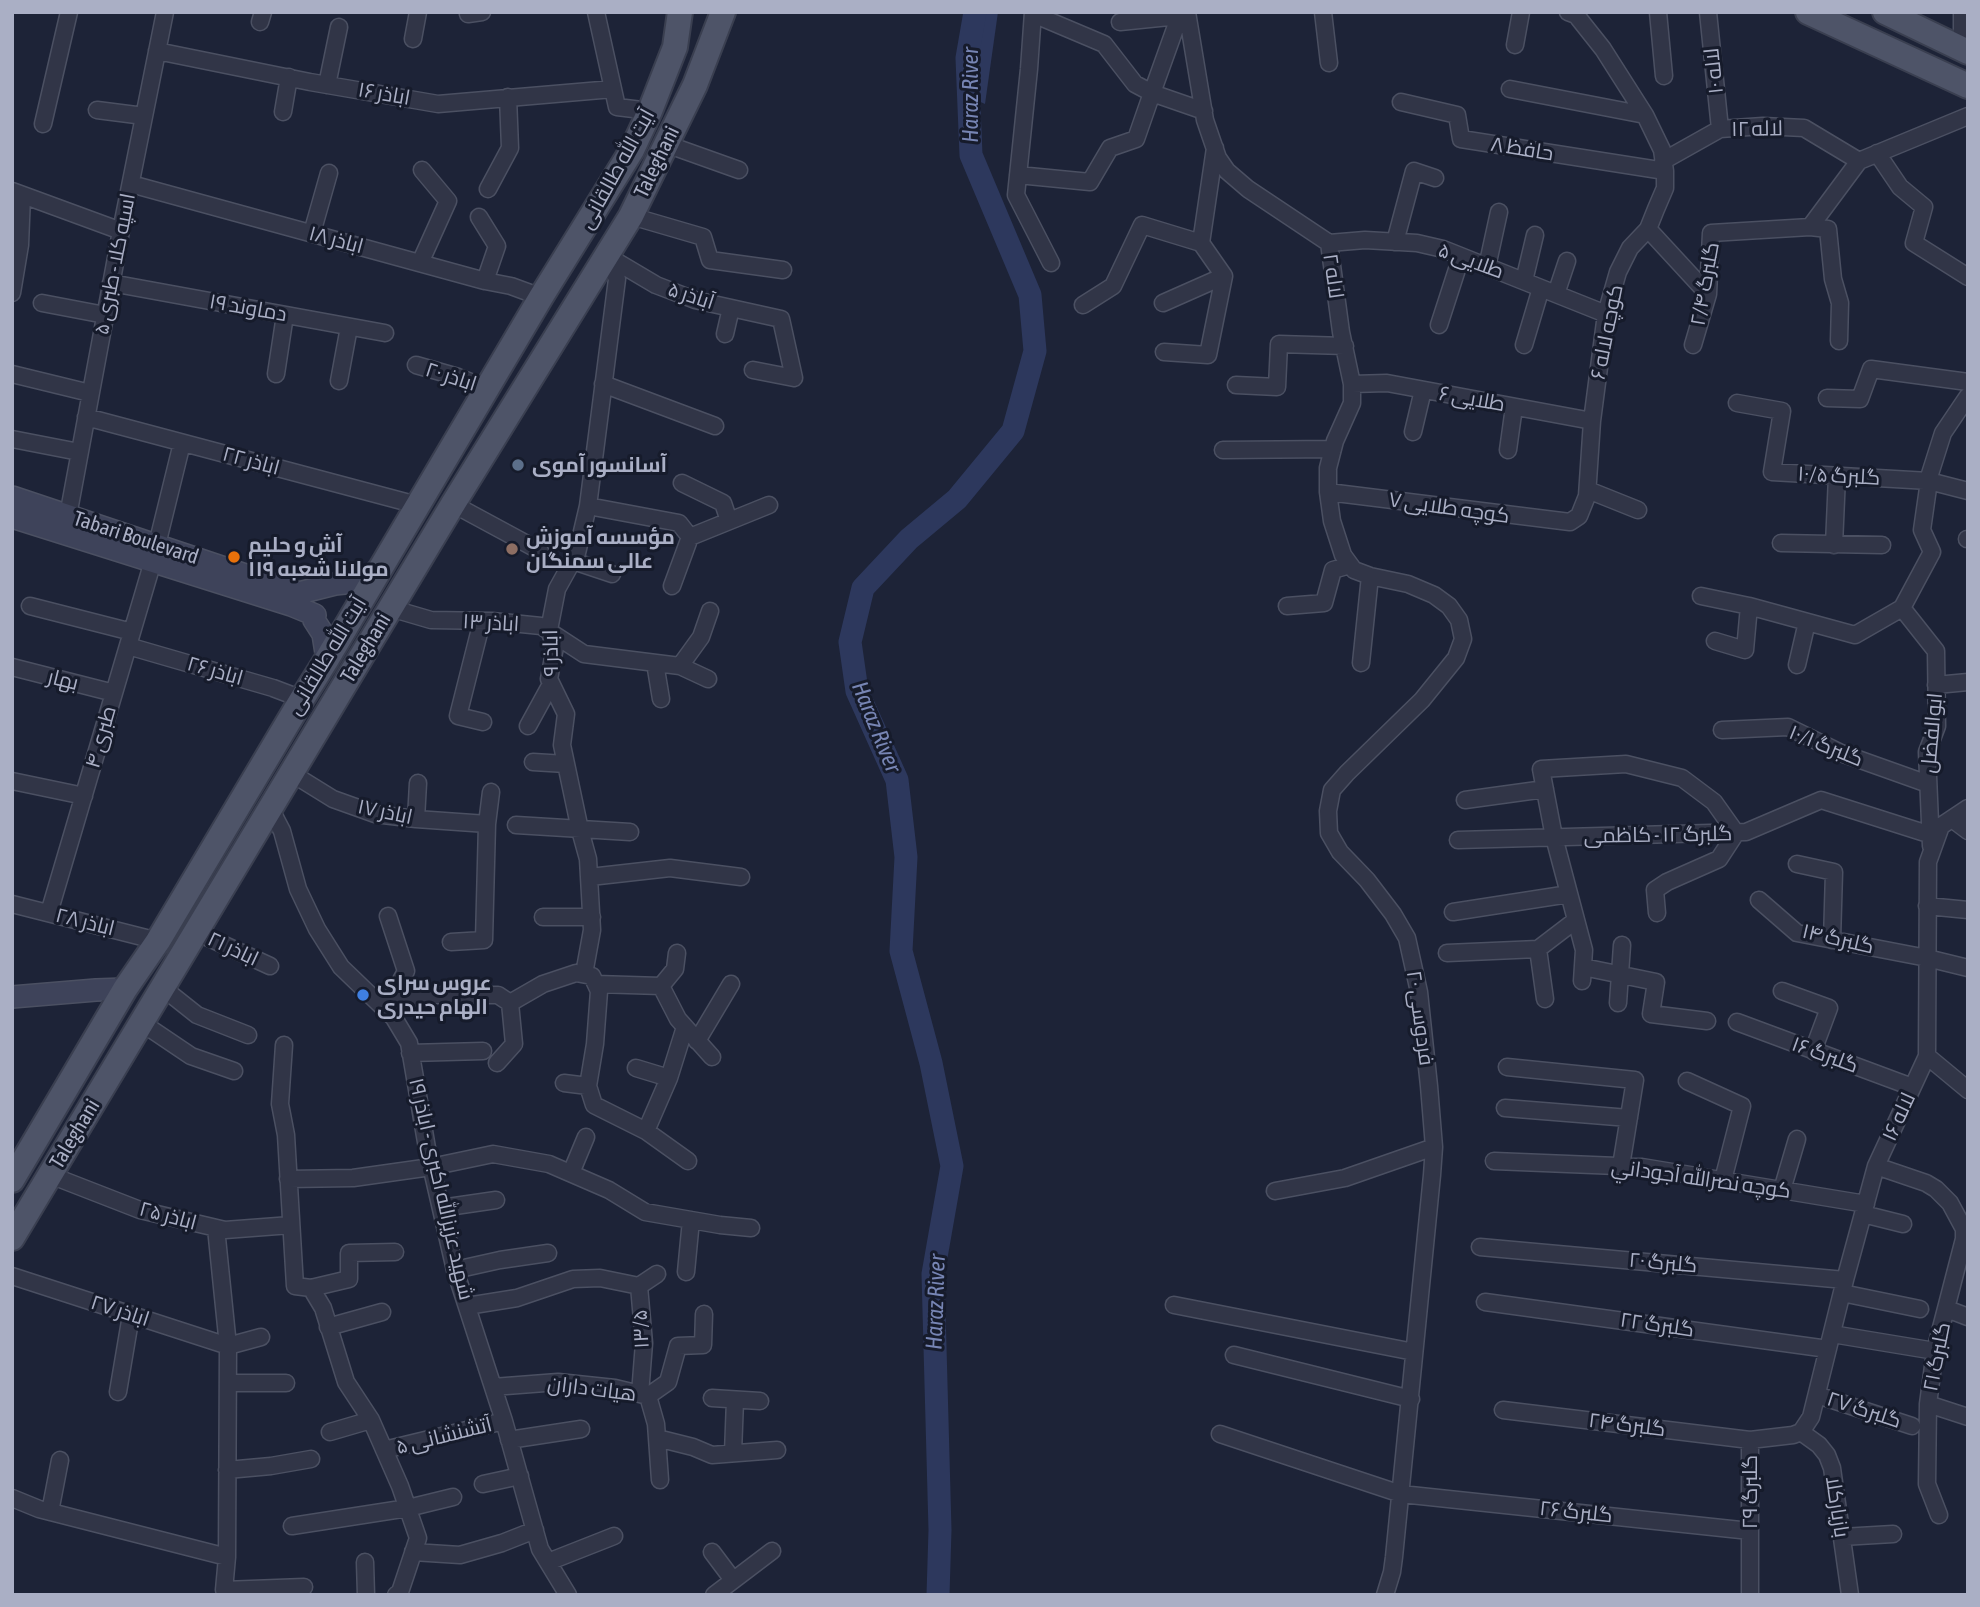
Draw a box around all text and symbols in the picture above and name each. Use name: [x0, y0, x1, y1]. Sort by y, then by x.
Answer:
water label: Haraz River: [957, 47, 985, 143]
street label: لاله ۱۰: [1699, 47, 1729, 95]
street label: اباذر ۱۶: [356, 77, 412, 111]
street label: آیت الله طالقانی: [574, 105, 660, 233]
street label: لاله ۱۲: [1731, 116, 1783, 142]
street label: Taleghani: [629, 122, 685, 202]
street label: حافظ ۸: [1489, 132, 1555, 166]
street label: اسپه کلا - طبری ۵: [89, 191, 141, 337]
street label: اباذر ۱۸: [306, 221, 366, 259]
street label: طلایی ۵: [1435, 237, 1507, 285]
street label: گلبرگ ۲/۴: [1685, 240, 1725, 328]
street label: لاله ۲: [1317, 252, 1349, 300]
street label: آباذر ۵: [665, 277, 717, 315]
street label: کوچه لاله ۶: [1585, 282, 1629, 382]
street label: دماوند ۱۹: [207, 289, 289, 327]
street label: اباذر ۲۰: [422, 357, 480, 397]
street label: طلایی ۶: [1437, 381, 1507, 417]
street label: اباذر ۲۲: [220, 441, 282, 481]
place label: آسانسور آموی: [532, 452, 667, 478]
marker: آسانسور آموی: [510, 457, 526, 473]
street label: گلبرگ ۱۰/۵: [1797, 461, 1881, 491]
street label: کوچه طلایی ۷: [1387, 487, 1511, 529]
street label: Tabari Boulevard: [70, 506, 202, 570]
place label: مؤسسه آموزش عالی سمنگان: [526, 524, 675, 574]
place label: آش و حلیم مولانا شعبه ۱۱۹: [248, 532, 389, 582]
marker: مؤسسه آموزش عالی سمنگان: [504, 541, 520, 557]
marker: آش و حلیم مولانا شعبه ۱۱۹: [226, 549, 242, 565]
street label: آیت الله طالقانی: [282, 592, 372, 720]
street label: Taleghani: [336, 609, 396, 687]
street label: اباذر ۱۳: [462, 609, 520, 637]
street label: اباذر ۹: [538, 629, 564, 677]
street label: اباذر ۲۶: [184, 651, 246, 691]
street label: بهار: [45, 664, 81, 696]
water label: Haraz River: [845, 678, 907, 776]
street label: ابوالفضل: [1916, 692, 1948, 774]
street label: طبری ۴: [80, 703, 122, 771]
street label: گلبرگ ۱۰/۱: [1785, 720, 1867, 772]
street label: اباذر ۱۷: [355, 794, 415, 830]
street label: گلبرگ ۱۲ - کاظمی: [1583, 821, 1733, 849]
street label: اباذر ۲۸: [53, 902, 117, 942]
street label: گلبرگ ۱۴: [1800, 919, 1876, 959]
street label: اباذر ۲۱: [203, 926, 263, 972]
street label: فردوسی ۲۰: [1401, 969, 1439, 1067]
place label: عروس سرای الهام حیدری: [377, 970, 492, 1020]
marker: عروس سرای الهام حیدری: [355, 987, 371, 1003]
street label: گلبرگ ۱۶: [1788, 1031, 1862, 1079]
street label: شهید عزیزالله اکبری - اباذر ۱۹: [403, 1075, 479, 1303]
street label: لاله ۱۶: [1877, 1089, 1921, 1145]
street label: Taleghani: [45, 1095, 105, 1173]
street label: كوچه نصرالله آجوداني: [1610, 1154, 1792, 1204]
street label: اباذر ۲۵: [136, 1196, 200, 1236]
street label: گلبرگ ۲۰: [1628, 1247, 1698, 1279]
water label: Haraz River: [921, 1254, 951, 1350]
street label: اباذر ۲۷: [87, 1290, 153, 1332]
street label: گلبرگ ۲۲: [1618, 1307, 1696, 1343]
street label: ۱۳/۵: [627, 1309, 655, 1349]
street label: گلبرگ ۲۱: [1918, 1320, 1956, 1394]
street label: هیات داران: [546, 1371, 638, 1407]
street label: گلبرگ ۲۷: [1824, 1386, 1904, 1434]
street label: گلبرگ ۲۴: [1587, 1408, 1667, 1442]
street label: آتشنشانی ۵: [393, 1412, 495, 1460]
street label: گلبرگ ۲۹: [1737, 1455, 1763, 1529]
street label: بازیارکلا: [1820, 1474, 1854, 1540]
street label: گلبرگ ۲۶: [1538, 1496, 1614, 1528]

